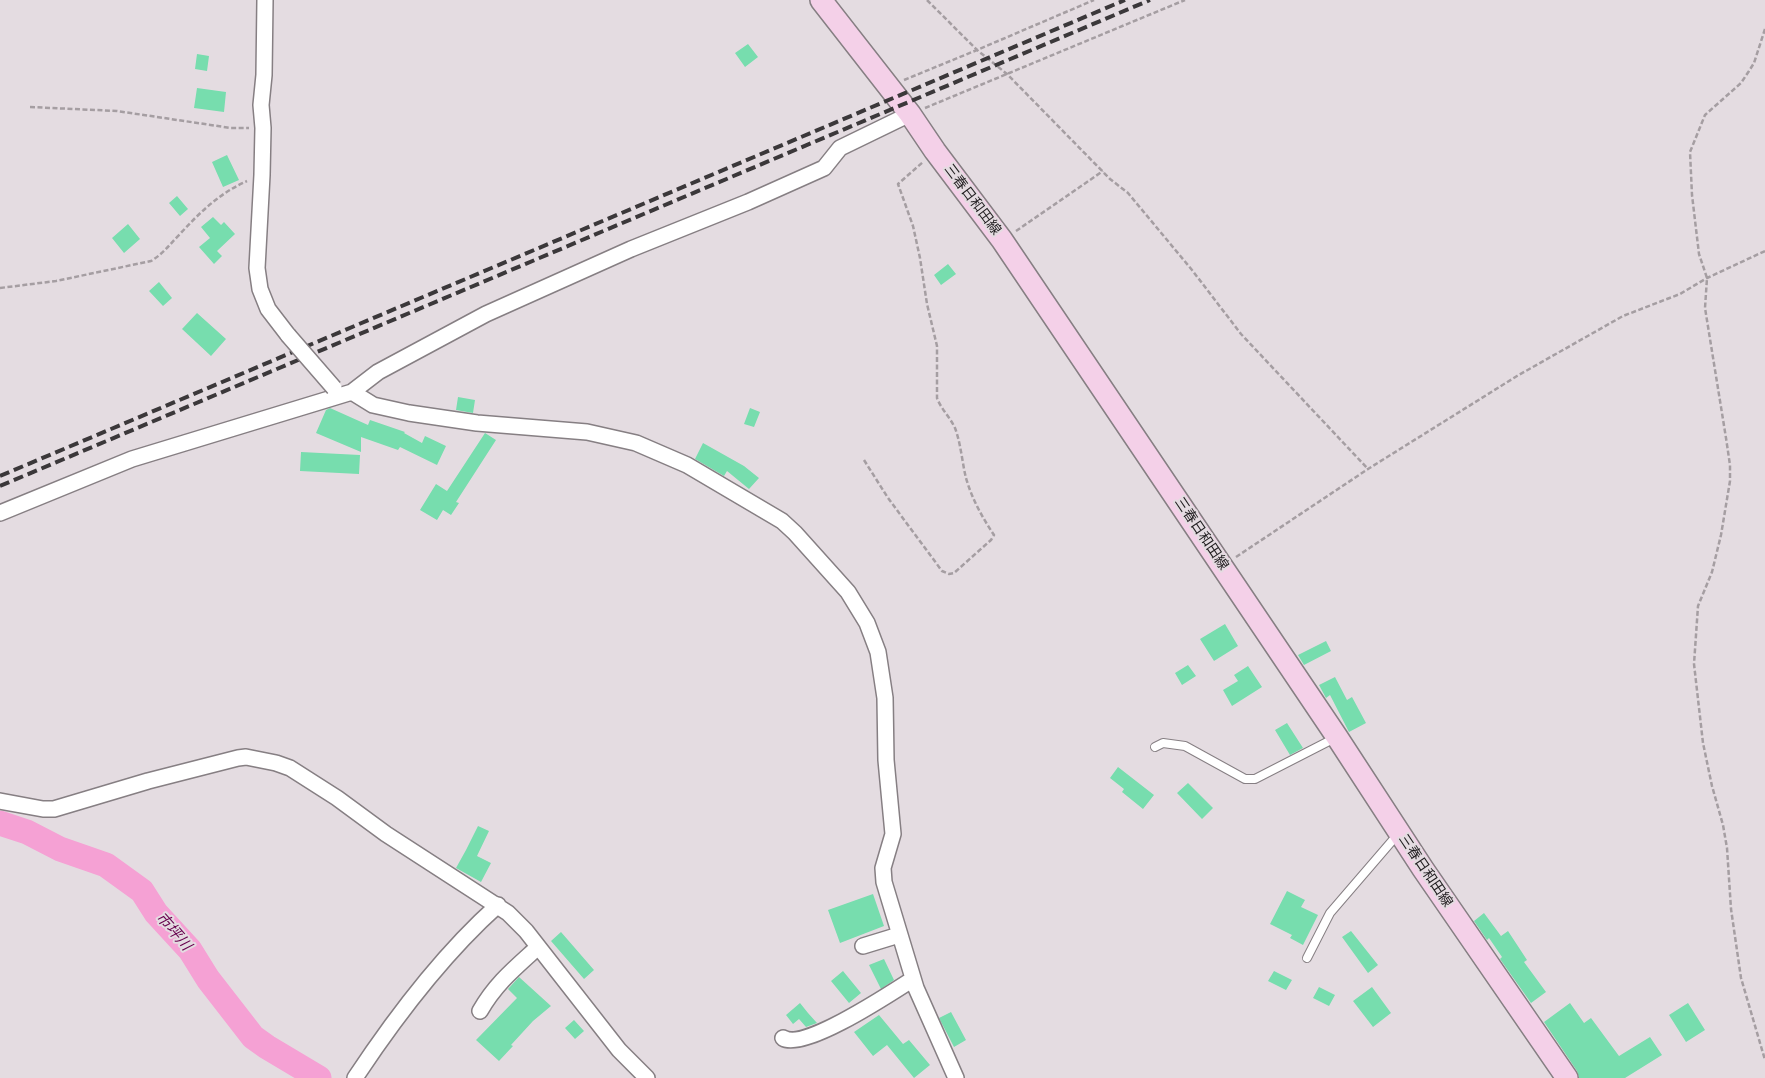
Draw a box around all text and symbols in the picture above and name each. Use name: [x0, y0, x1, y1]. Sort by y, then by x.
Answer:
street label: 三春日和田線: [940, 161, 1004, 239]
street label: 三春日和田線: [1171, 494, 1231, 574]
street label: 三春日和田線: [1395, 831, 1455, 911]
water label: 市坪川: [151, 909, 195, 955]

